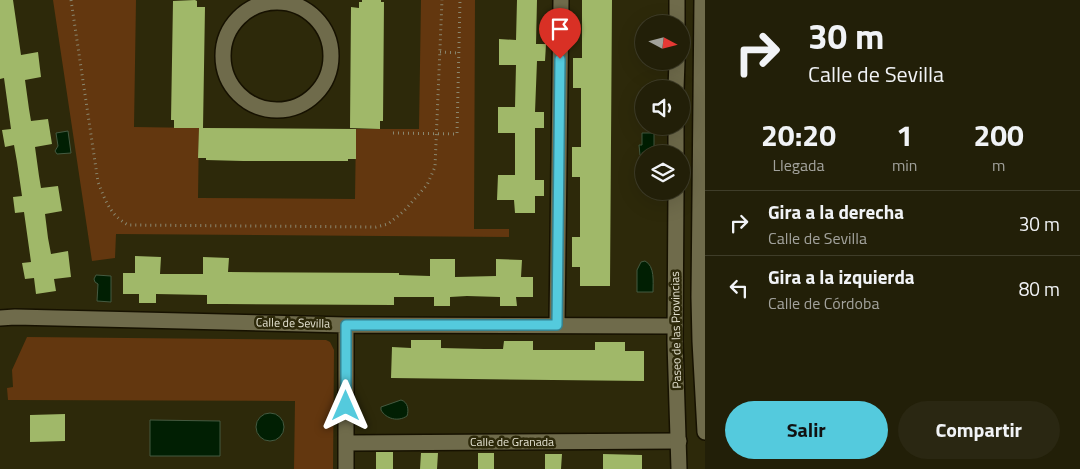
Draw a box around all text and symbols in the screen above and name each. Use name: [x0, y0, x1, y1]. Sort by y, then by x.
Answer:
pin: [539, 8, 581, 59]
text: 30 m: [808, 9, 884, 63]
icon: arrive: [546, 15, 574, 43]
north arrow: [635, 15, 690, 70]
map controls: [635, 15, 690, 200]
icon: right: [725, 20, 790, 85]
text: Calle de Sevilla: [808, 57, 944, 91]
button: sound: [635, 80, 690, 135]
text: 20:20: [761, 112, 836, 158]
text: 1: [896, 112, 913, 158]
text: 200: [974, 112, 1024, 158]
button: layers: [635, 145, 690, 200]
text: Llegada: [772, 153, 825, 177]
text: min: [892, 153, 917, 177]
text: m: [992, 153, 1005, 177]
text: Gira a la derecha: [768, 197, 904, 226]
icon: right: [725, 209, 753, 237]
text: 30 m: [1019, 209, 1060, 238]
text: Calle de Sevilla: [768, 226, 867, 250]
text: Gira a la izquierda: [768, 262, 915, 291]
street label: Paseo de las Provincias: [665, 271, 686, 389]
icon: left: [725, 274, 753, 302]
text: 80 m: [1019, 274, 1060, 303]
text: Calle de Córdoba: [768, 291, 879, 315]
street label: Calle de Sevilla: [256, 312, 330, 333]
position arrow: [319, 379, 371, 431]
button: Salir: [725, 401, 888, 459]
button: Compartir: [898, 401, 1060, 459]
street label: Calle de Granada: [470, 432, 554, 451]

